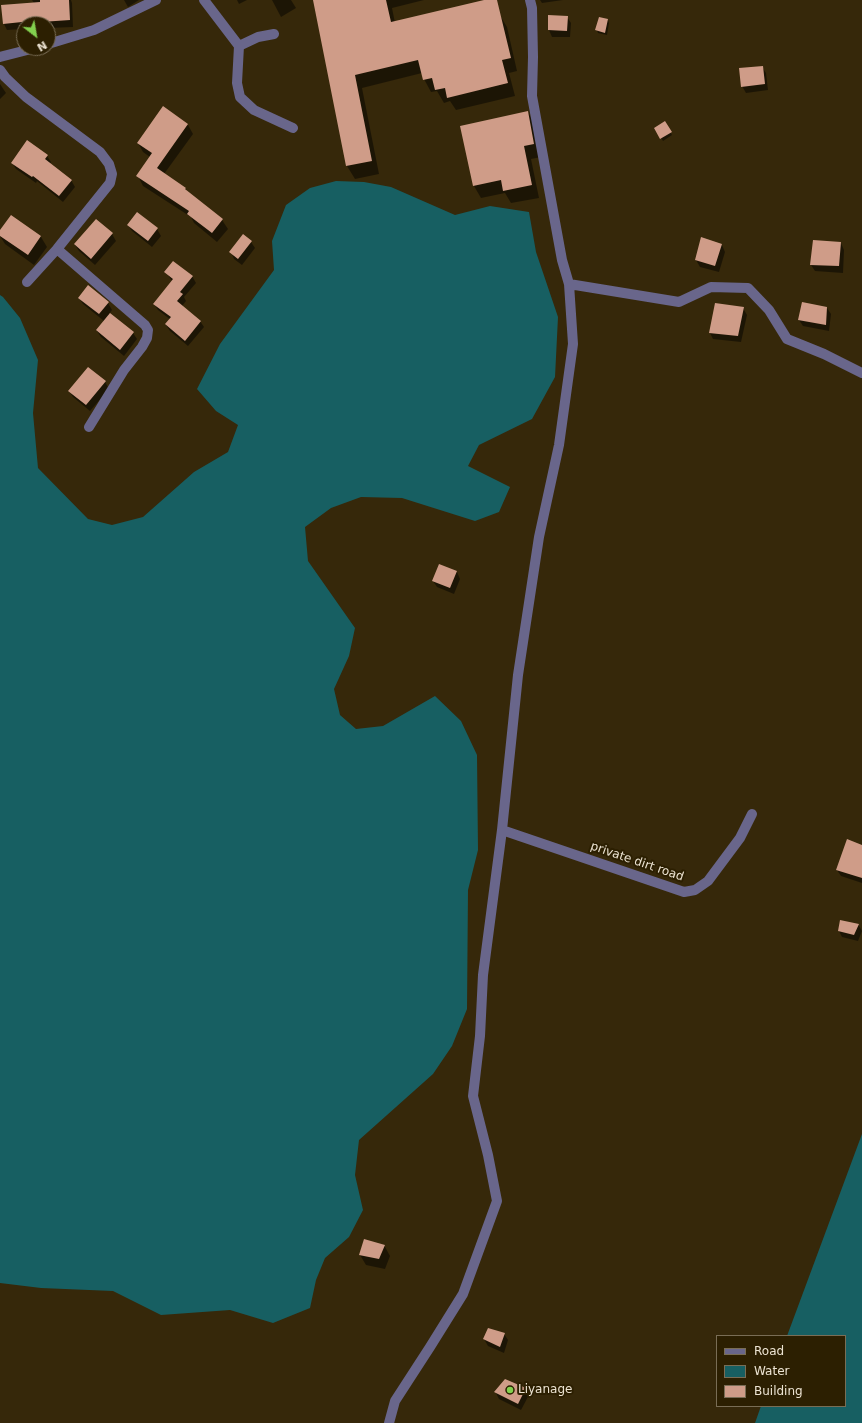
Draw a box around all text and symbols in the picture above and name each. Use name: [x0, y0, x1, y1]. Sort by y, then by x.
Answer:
north arrow: [16, 16, 56, 56]
text: N: [35, 38, 49, 54]
street label: private dirt road: [589, 839, 685, 885]
legend: [716, 1335, 846, 1407]
text: Road: [754, 1344, 784, 1358]
text: Water: [754, 1364, 789, 1378]
place label: Liyanage: [518, 1383, 572, 1397]
text: Building: [754, 1384, 803, 1398]
marker: Liyanage: [505, 1385, 515, 1395]

